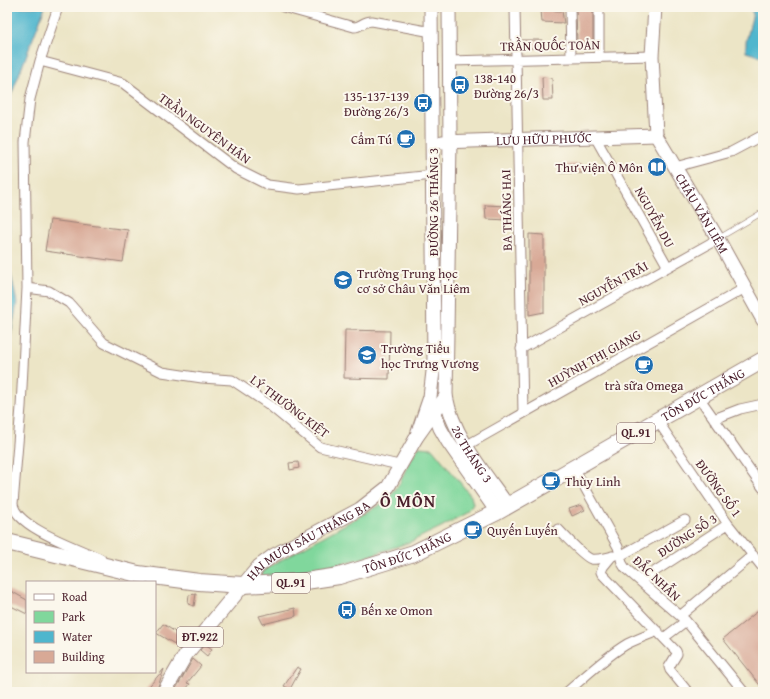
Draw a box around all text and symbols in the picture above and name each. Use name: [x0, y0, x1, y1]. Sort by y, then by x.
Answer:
street label: TRẦN QUỐC TOẢN: [500, 35, 601, 56]
place label: 138-140 Đường 26/3: [474, 69, 539, 103]
bus stop icon: 138-140 Đường 26/3: [449, 74, 471, 96]
place label: 135-137-139 Đường 26/3: [344, 87, 409, 121]
street label: TRẦN NGUYÊN HÃN: [155, 89, 255, 169]
bus stop icon: 135-137-139 Đường 26/3: [412, 92, 434, 114]
cafe icon: Cẩm Tú: [395, 128, 417, 150]
street label: LƯU HỮU PHƯỚC: [496, 128, 592, 150]
place label: Cẩm Tú: [351, 130, 392, 149]
street label: ĐƯỜNG 26 THÁNG 3: [424, 148, 443, 256]
library icon: Thư viện Ô Môn: [646, 156, 668, 178]
place label: Thư viện Ô Môn: [556, 158, 644, 177]
street label: BA THÁNG HAI: [496, 169, 517, 251]
street label: CHÂU VĂN LIÊM: [671, 170, 733, 257]
street label: NGUYỄN DU: [630, 183, 679, 251]
street label: NGUYỄN TRÃI: [575, 256, 652, 310]
place label: Trường Trung học cơ sở Châu Văn Liêm: [357, 264, 470, 298]
school or university icon: Trường Trung học cơ sở Châu Văn Liêm: [332, 269, 354, 291]
street label: HUỲNH THỊ GIANG: [544, 325, 644, 392]
place label: Trường Tiểu học Trưng Vương: [381, 339, 479, 373]
school or university icon: Trường Tiểu học Trưng Vương: [356, 344, 378, 366]
cafe icon: trà sữa Omega: [633, 354, 655, 376]
street label: TÔN ĐỨC THẮNG: [658, 363, 749, 426]
street label: LÝ THƯỜNG KIỆT: [246, 370, 334, 443]
place label: trà sữa Omega: [605, 376, 684, 395]
street label: 26 THÁNG 3: [447, 422, 497, 487]
road number: QL.91: [617, 423, 655, 443]
street label: ĐƯỜNG SỐ 1: [691, 455, 746, 521]
cafe icon: Thùy Linh: [540, 470, 562, 492]
place label: Thùy Linh: [565, 472, 621, 491]
district label: Ô MÔN: [380, 488, 436, 513]
street label: HAI MƯƠI SÁU THÁNG BA: [242, 496, 374, 585]
street label: ĐƯỜNG SỐ 3: [654, 509, 721, 562]
cafe icon: Quyến Luyến: [462, 519, 484, 541]
place label: Quyến Luyến: [487, 521, 559, 540]
street label: TÔN ĐỨC THẮNG: [361, 527, 455, 578]
street label: ĐẮC NHẪN: [629, 551, 685, 606]
road number: QL.91: [272, 573, 310, 593]
legend: [26, 581, 156, 673]
text: Road: [62, 588, 88, 605]
bus stop icon: Bến xe Omon: [336, 599, 358, 621]
place label: Bến xe Omon: [361, 601, 433, 620]
text: Park: [62, 608, 86, 625]
road number: ĐT.922: [177, 627, 223, 647]
text: Water: [62, 628, 92, 645]
text: Building: [62, 648, 105, 665]

